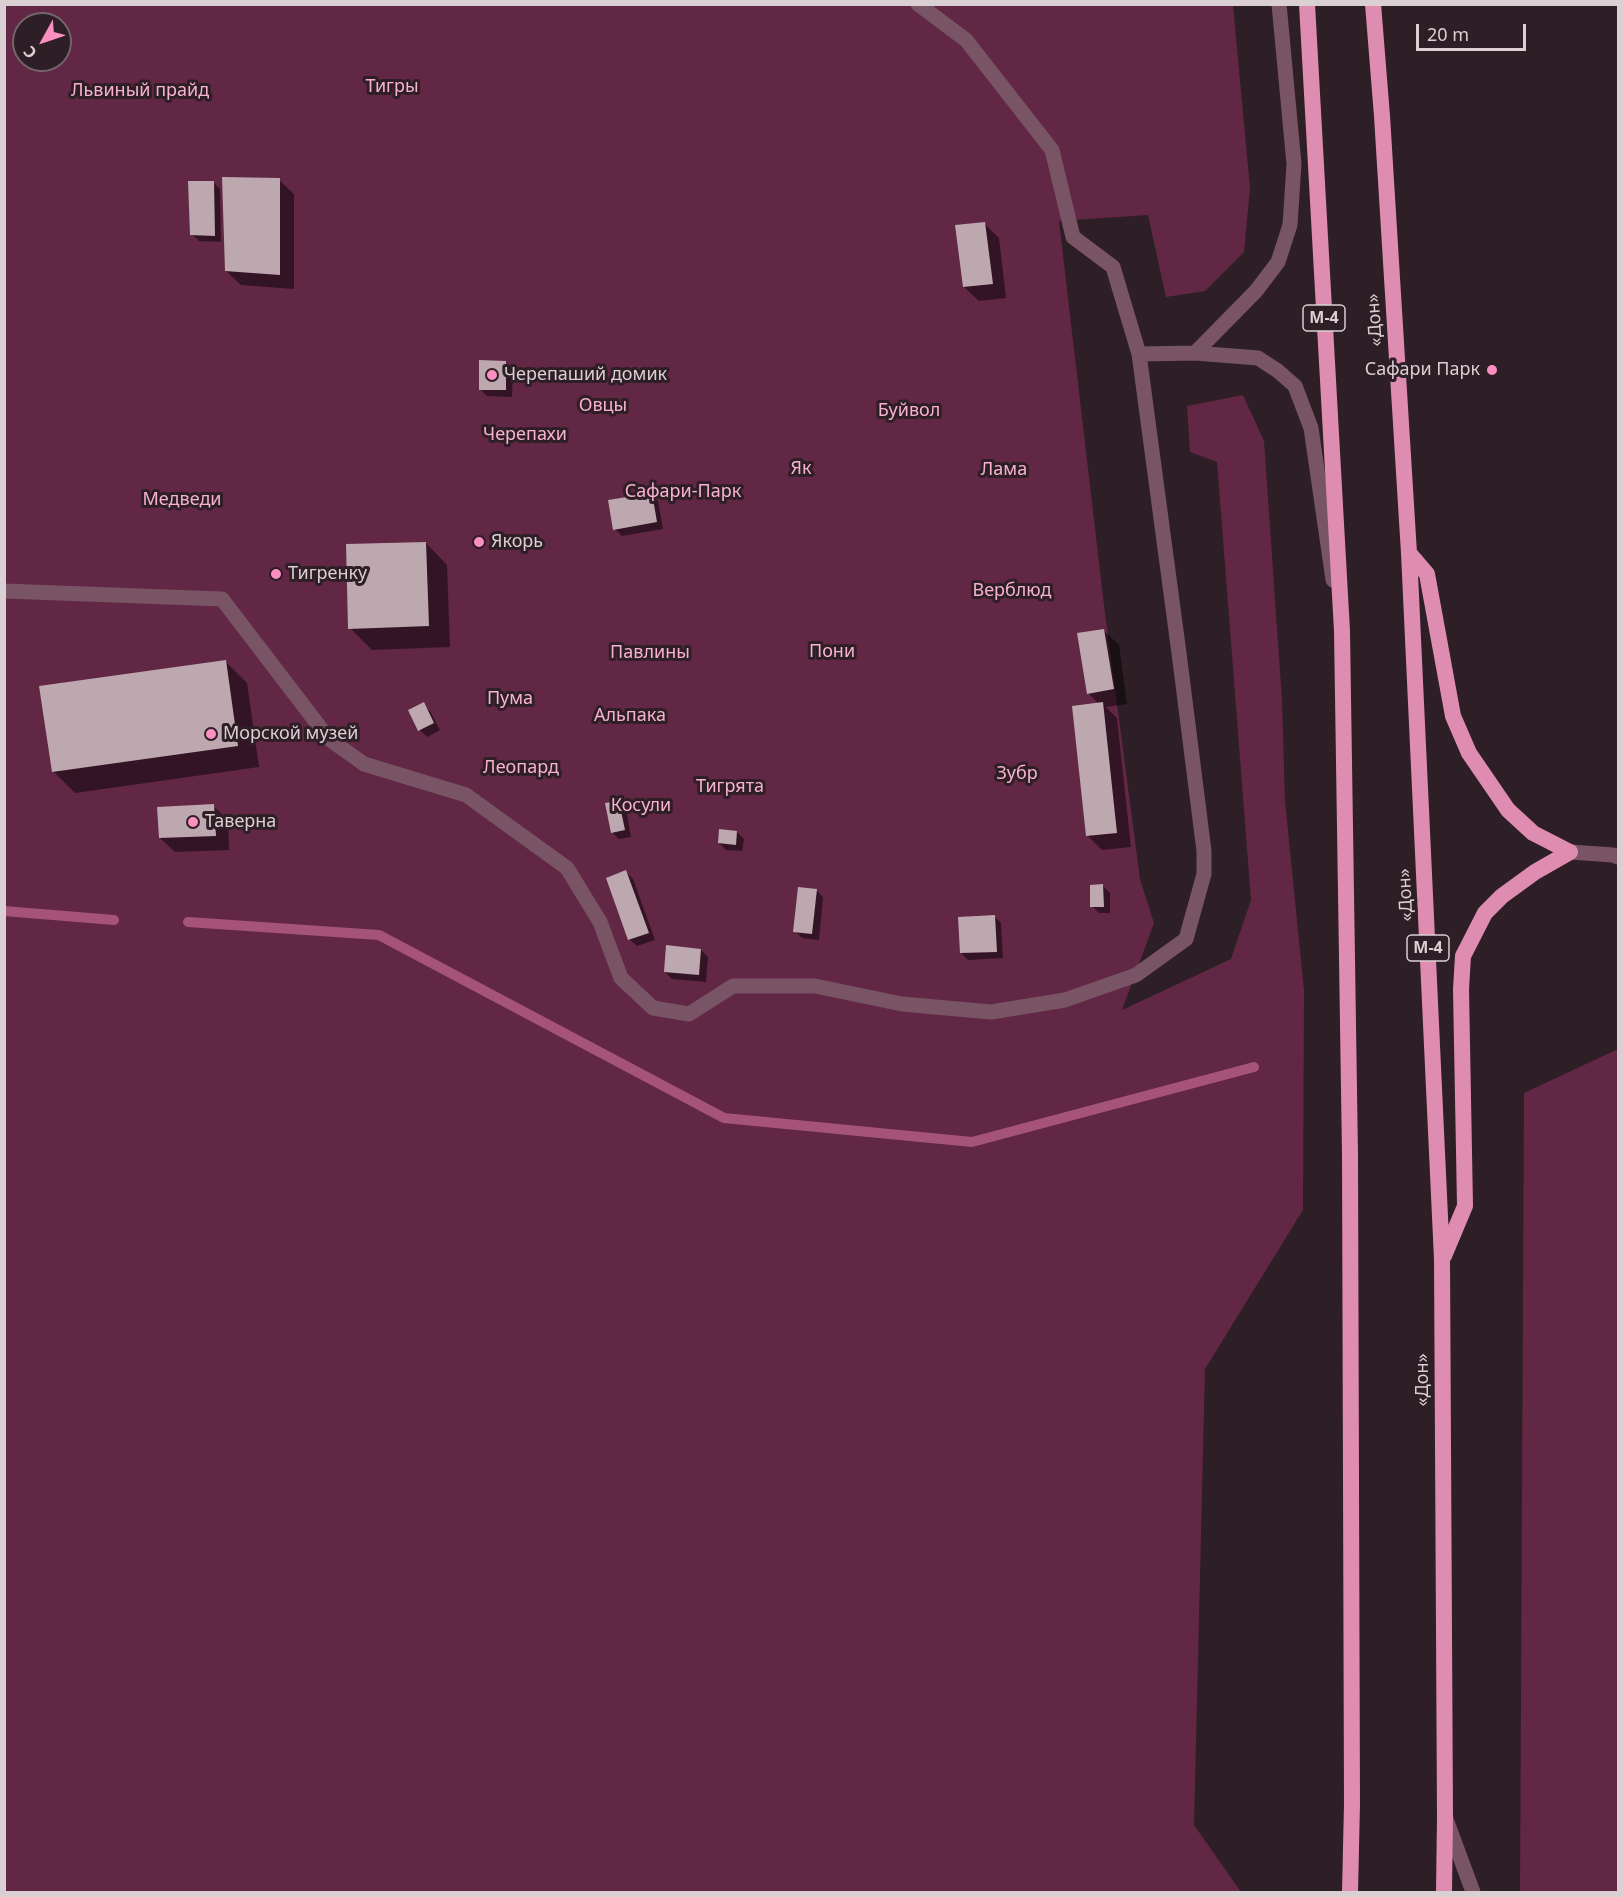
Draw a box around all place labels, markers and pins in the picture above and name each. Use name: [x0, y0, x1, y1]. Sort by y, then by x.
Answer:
place label: Сафари Парк: [1365, 359, 1480, 381]
marker: Сафари Парк: [1485, 363, 1499, 377]
place label: Черепаший домик: [504, 364, 667, 386]
marker: Черепаший домик: [485, 368, 499, 382]
place label: Якорь: [491, 531, 543, 553]
marker: Якорь: [472, 535, 486, 549]
place label: Тигренку: [288, 563, 367, 585]
marker: Тигренку: [269, 567, 283, 581]
place label: Морской музей: [223, 723, 358, 745]
marker: Морской музей: [204, 727, 218, 741]
place label: Таверна: [205, 811, 276, 833]
marker: Таверна: [186, 815, 200, 829]

